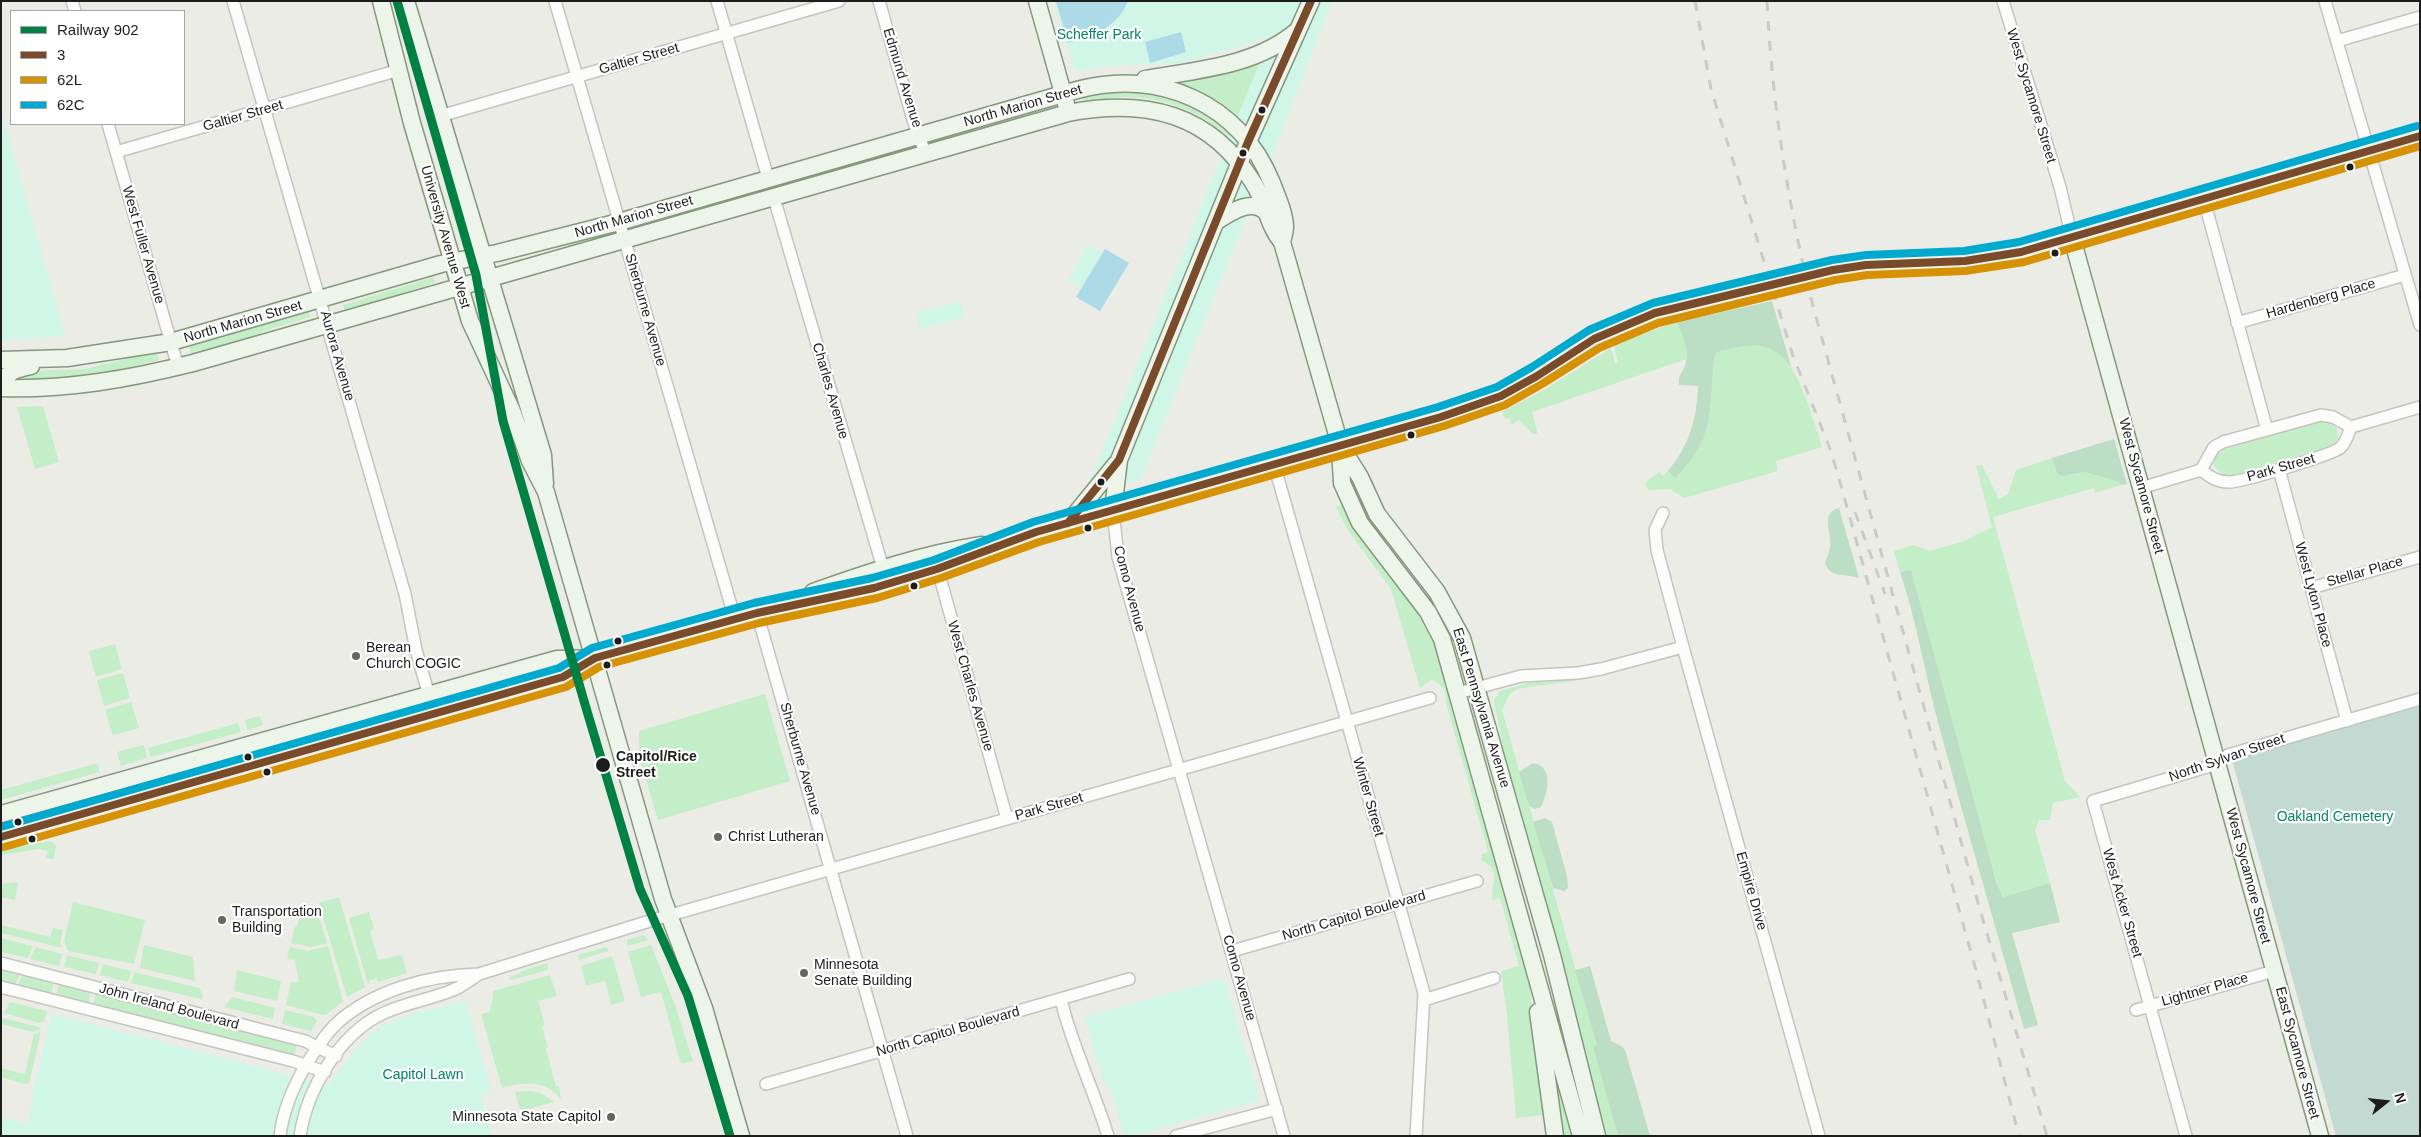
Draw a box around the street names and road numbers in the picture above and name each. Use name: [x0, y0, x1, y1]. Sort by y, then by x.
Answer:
street label: Edmund Avenue: [879, 26, 925, 130]
street label: West Sycamore Street: [2003, 27, 2059, 165]
street label: Galtier Street: [597, 40, 681, 78]
street label: North Marion Street: [962, 81, 1084, 131]
street label: Galtier Street: [201, 97, 285, 135]
street label: University Avenue West: [417, 164, 473, 310]
street label: West Fuller Avenue: [118, 184, 168, 306]
street label: North Marion Street: [573, 192, 695, 242]
street label: Sherburne Avenue: [621, 252, 669, 368]
street label: Hardenberg Place: [2264, 275, 2378, 323]
street label: North Marion Street: [182, 297, 304, 347]
street label: Aurora Avenue: [316, 309, 358, 403]
street label: Charles Avenue: [808, 341, 852, 441]
street label: West Sycamore Street: [2115, 416, 2167, 556]
street label: Park Street: [2245, 450, 2317, 486]
street label: West Lyton Place: [2291, 541, 2335, 649]
street label: Como Avenue: [1109, 544, 1149, 634]
street label: Stellar Place: [2325, 553, 2405, 591]
street label: West Charles Avenue: [943, 619, 997, 753]
street label: East Pennsylvania Avenue: [1449, 626, 1513, 790]
street label: Sherburne Avenue: [776, 701, 824, 817]
street label: North Sylvan Street: [2167, 730, 2287, 786]
street label: Winter Street: [1349, 755, 1387, 839]
street label: Park Street: [1013, 789, 1085, 825]
street label: West Sycamore Street: [2222, 806, 2274, 946]
street label: West Acker Street: [2098, 847, 2146, 959]
street label: Empire Drive: [1732, 850, 1770, 932]
street label: North Capitol Boulevard: [1280, 887, 1428, 945]
street label: Como Avenue: [1219, 933, 1259, 1023]
street label: Lightner Place: [2160, 970, 2250, 1010]
street label: John Ireland Boulevard: [97, 980, 241, 1034]
street label: East Sycamore Street: [2271, 985, 2323, 1121]
street label: North Capitol Boulevard: [874, 1003, 1022, 1061]

